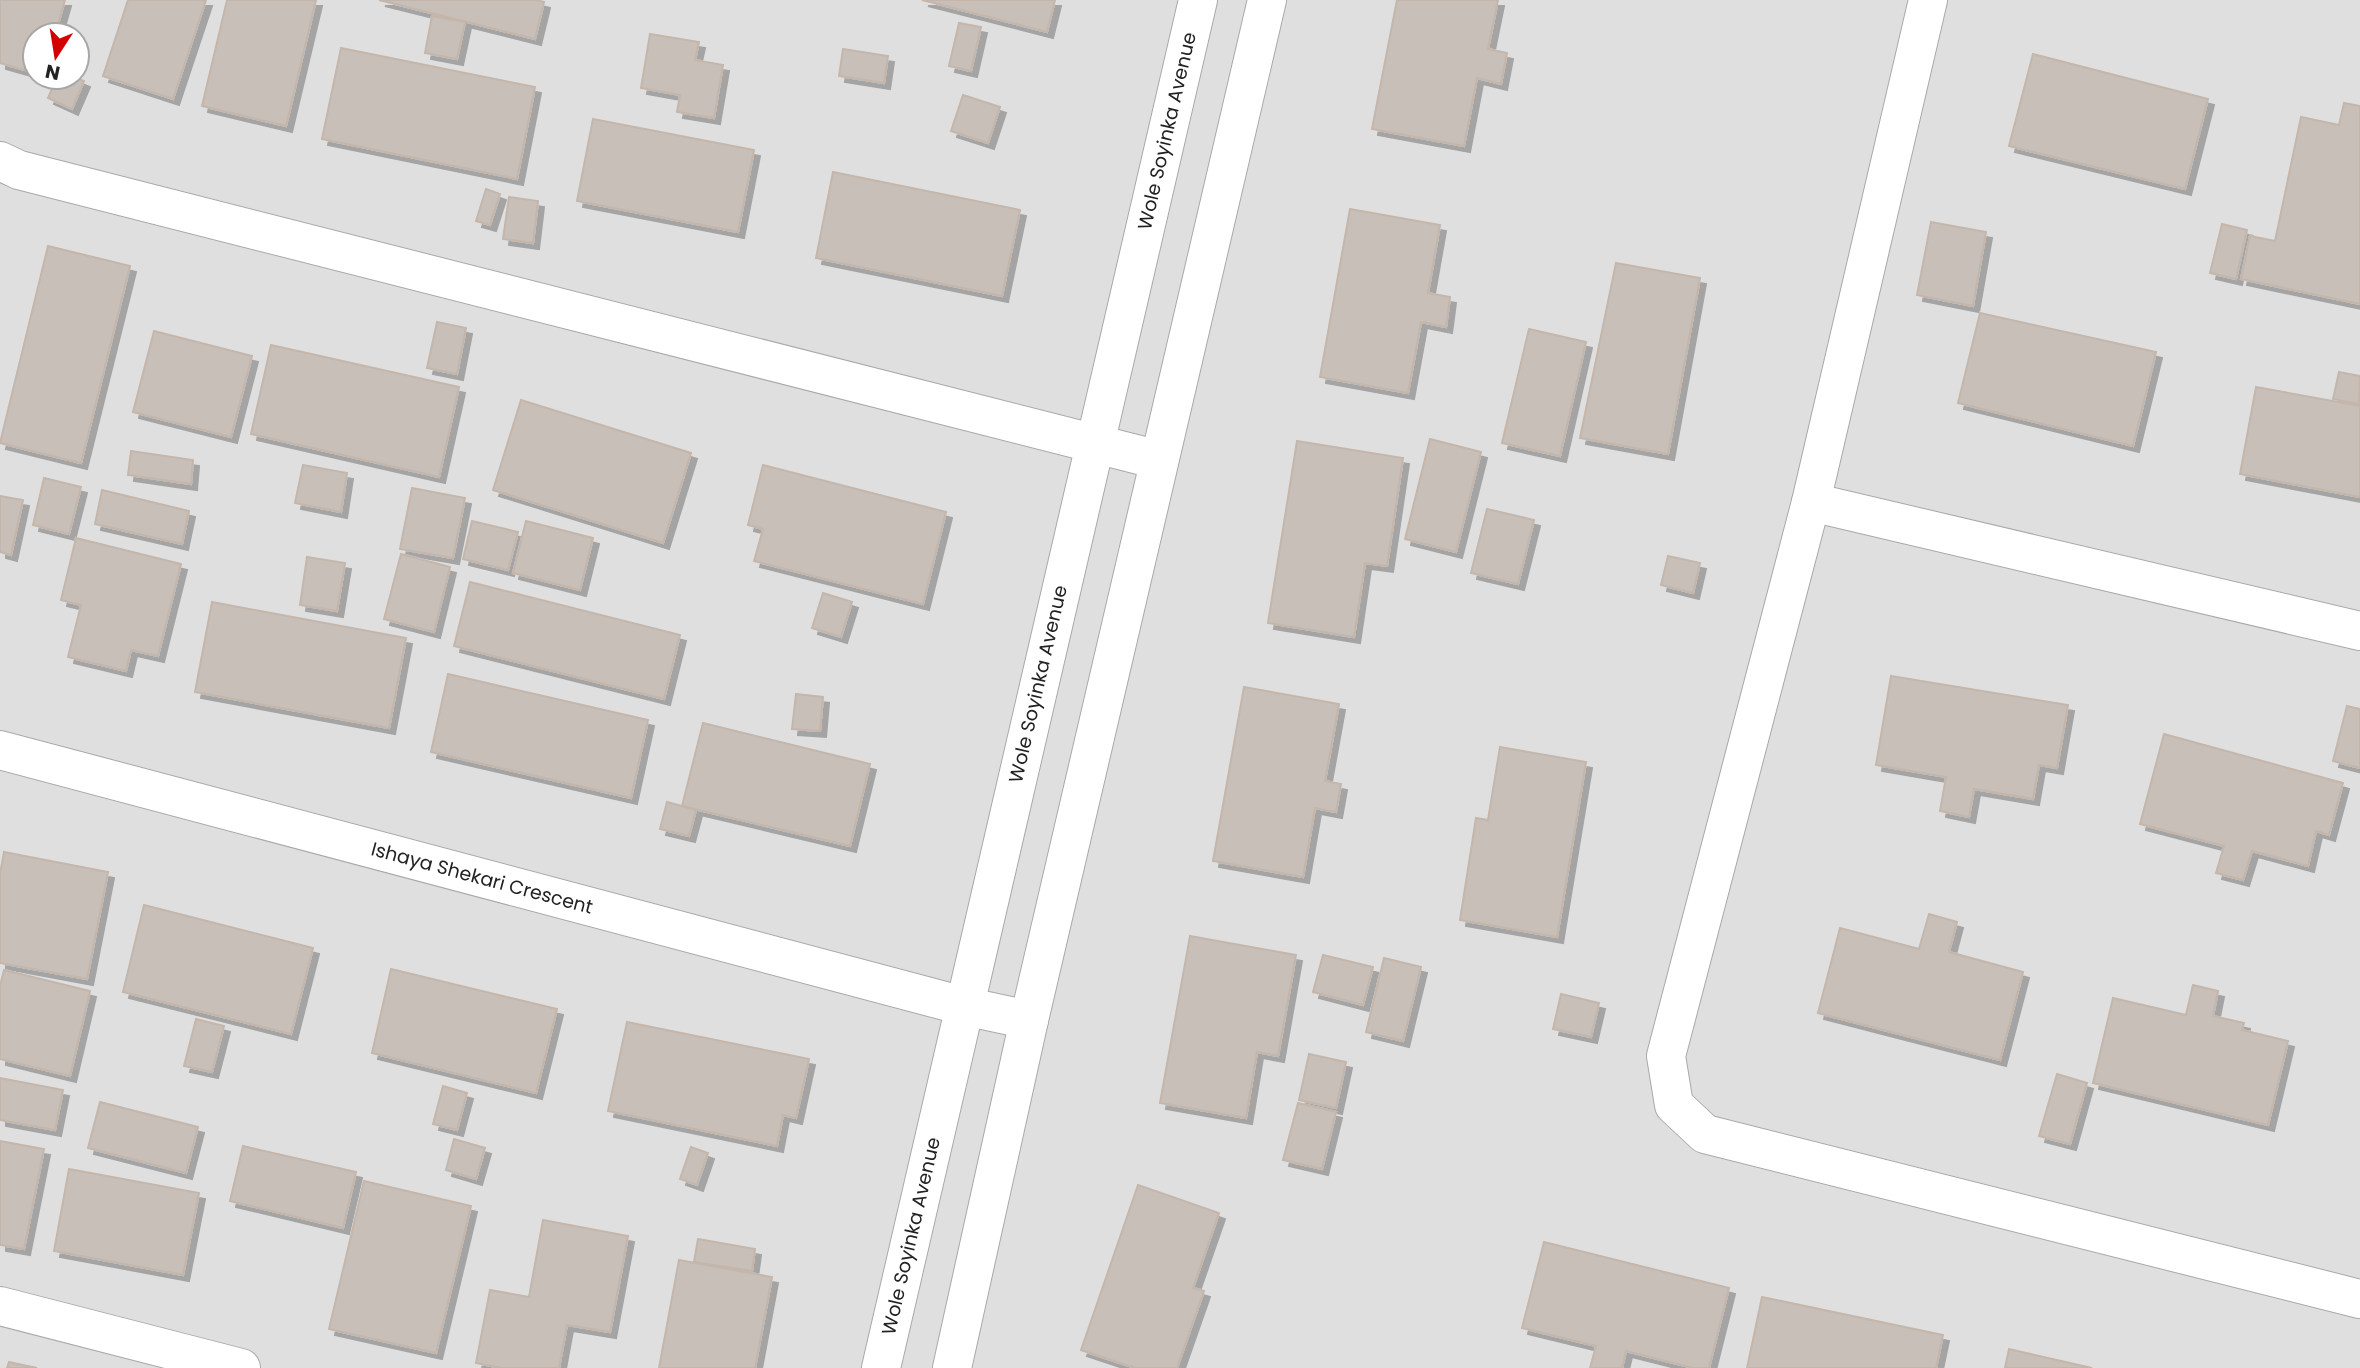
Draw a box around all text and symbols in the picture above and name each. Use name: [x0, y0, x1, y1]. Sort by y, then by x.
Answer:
north arrow: [21, 21, 91, 91]
street label: Wole Soyinka Avenue: [1131, 29, 1203, 233]
text: N: [43, 57, 62, 87]
street label: Wole Soyinka Avenue: [1002, 582, 1074, 786]
street label: Ishaya Shekari Crescent: [368, 835, 596, 921]
street label: Wole Soyinka Avenue: [875, 1134, 947, 1338]

